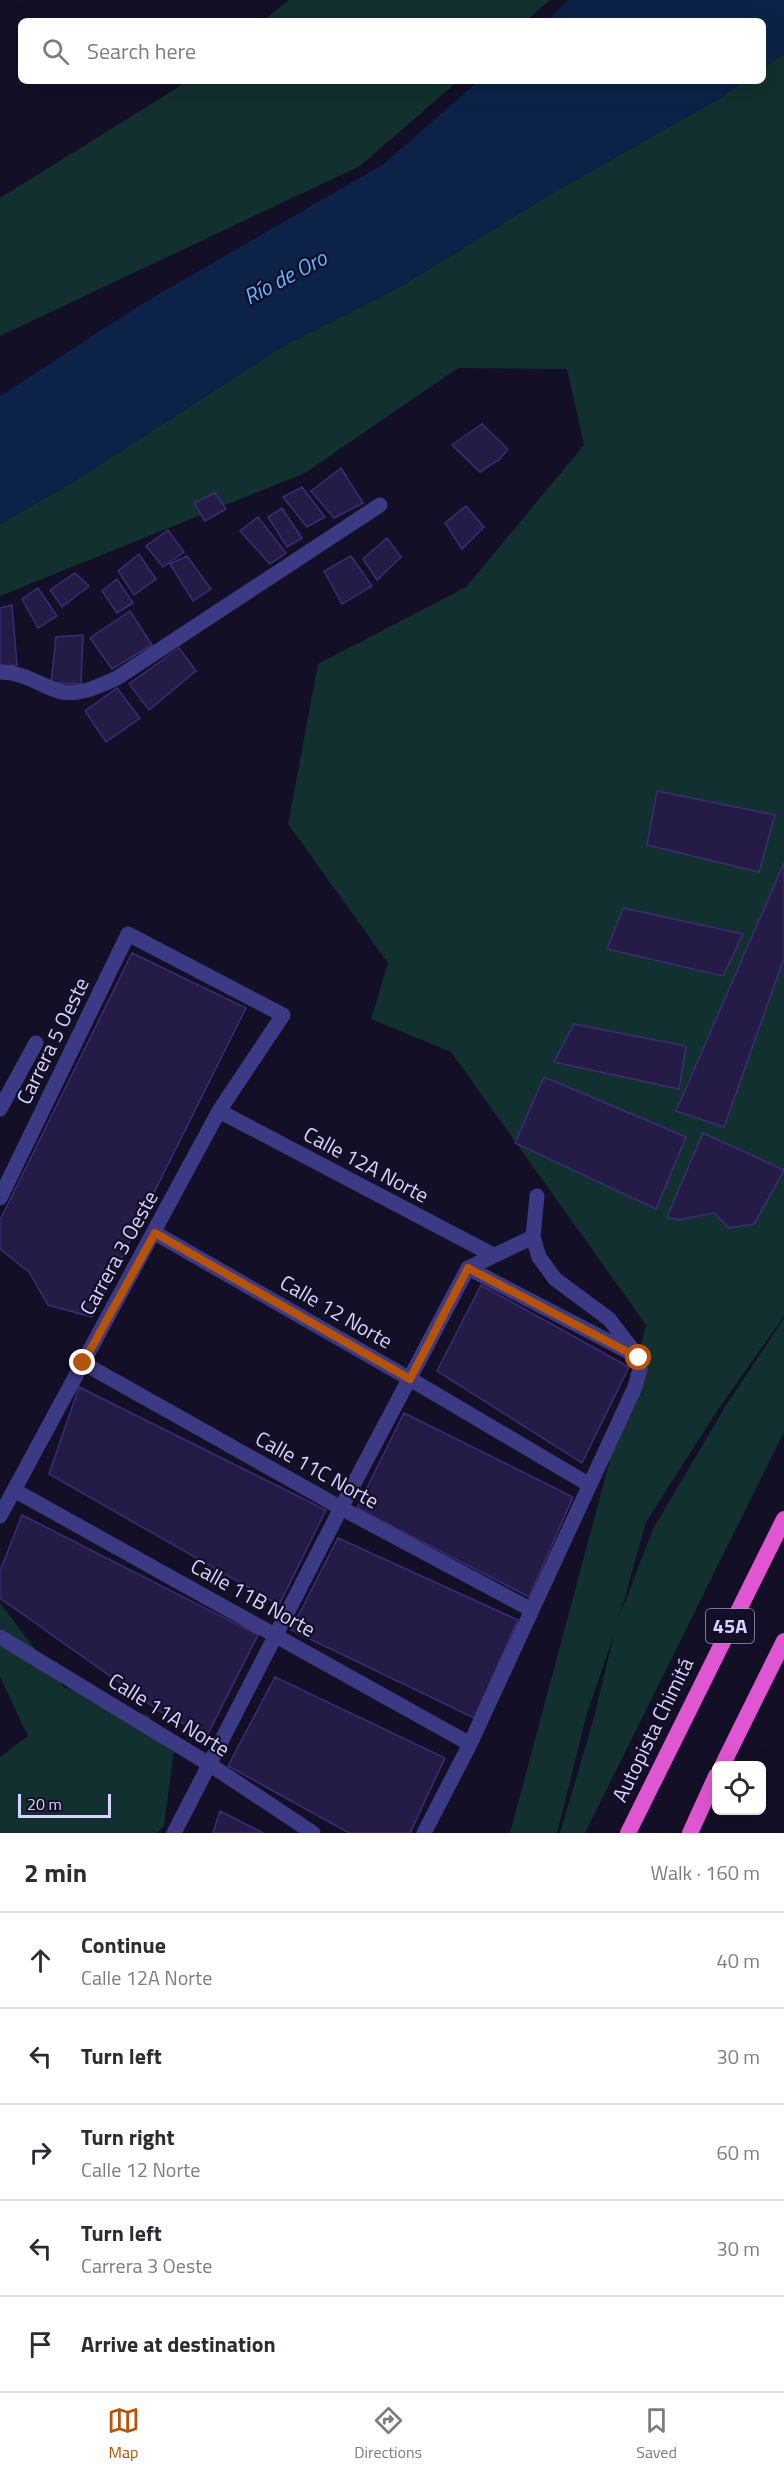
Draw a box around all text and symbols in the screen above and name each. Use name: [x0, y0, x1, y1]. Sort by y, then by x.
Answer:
search box: [18, 18, 766, 84]
text: Search here: [87, 34, 196, 68]
icon: search: [39, 35, 72, 68]
water label: Río de Oro: [237, 240, 334, 313]
street label: Carrera 5 Oeste: [8, 972, 97, 1110]
street label: Calle 12A Norte: [298, 1118, 435, 1211]
street label: Carrera 3 Oeste: [71, 1184, 166, 1321]
street label: Calle 12 Norte: [274, 1266, 399, 1356]
route start: [625, 1344, 651, 1370]
route end: [69, 1349, 95, 1375]
street label: Calle 11C Norte: [250, 1422, 385, 1516]
street label: Calle 11B Norte: [185, 1550, 322, 1645]
road number: 45A: [706, 1609, 754, 1643]
street label: Autopista Chimitá: [603, 1651, 701, 1807]
street label: Calle 11A Norte: [103, 1664, 237, 1764]
map controls: [712, 1761, 766, 1815]
button: locate: [712, 1761, 766, 1815]
scale bar: [18, 1791, 111, 1818]
text: 20 m: [27, 1792, 62, 1816]
text: 2 min: [24, 1853, 87, 1892]
text: Walk · 160 m: [651, 1857, 760, 1888]
text: Continue: [81, 1928, 166, 1962]
icon: ahead: [24, 1944, 57, 1977]
text: 40 m: [716, 1945, 760, 1976]
text: Calle 12A Norte: [81, 1962, 212, 1993]
text: Turn left: [81, 2039, 162, 2073]
icon: left: [24, 2040, 57, 2073]
text: 30 m: [716, 2041, 760, 2072]
text: Turn right: [81, 2120, 175, 2154]
icon: right: [24, 2136, 57, 2169]
text: 60 m: [716, 2137, 760, 2168]
text: Calle 12 Norte: [81, 2154, 200, 2185]
text: Turn left: [81, 2216, 162, 2250]
icon: left: [24, 2232, 57, 2265]
text: 30 m: [716, 2233, 760, 2264]
text: Carrera 3 Oeste: [81, 2250, 212, 2281]
text: Arrive at destination: [81, 2327, 276, 2361]
icon: arrive: [24, 2328, 57, 2361]
tab: Map: [107, 2404, 140, 2464]
tab: Directions: [354, 2404, 422, 2464]
tab: Saved: [636, 2404, 677, 2464]

